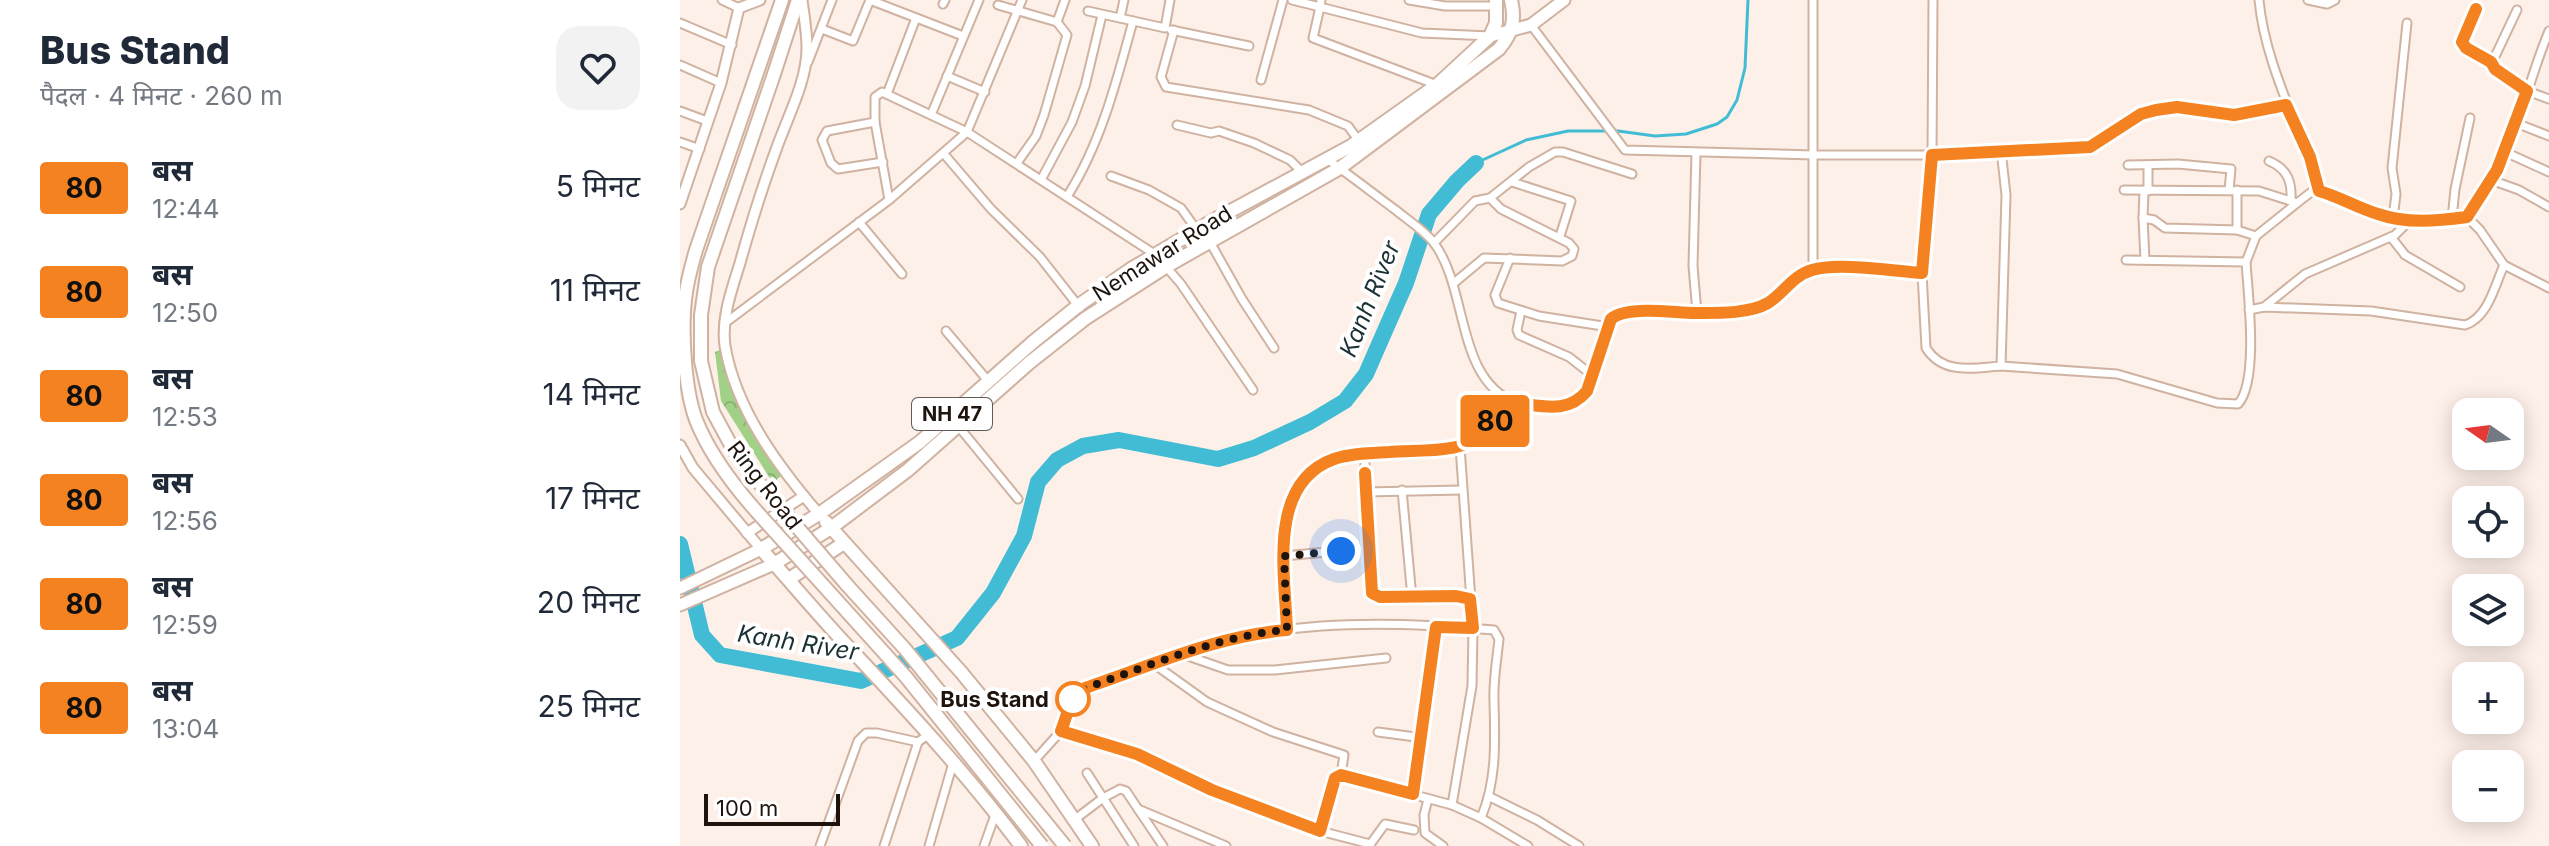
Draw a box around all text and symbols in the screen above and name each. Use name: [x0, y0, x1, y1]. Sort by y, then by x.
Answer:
button: heart: [556, 26, 640, 110]
text: Bus Stand: [40, 27, 230, 73]
text: पैदल · 4 मिनट · 260 m: [40, 80, 283, 111]
text: बस: [152, 152, 193, 188]
text: 5 मिनट: [556, 168, 640, 204]
text: 80: [65, 171, 103, 205]
text: 12:44: [152, 193, 220, 224]
street label: Nemawar Road: [1088, 200, 1236, 306]
water label: Kanh River: [1333, 236, 1406, 361]
text: बस: [152, 256, 193, 292]
text: 11 मिनट: [550, 272, 640, 308]
text: 80: [65, 275, 103, 309]
text: 12:50: [152, 297, 218, 328]
text: बस: [152, 360, 193, 396]
text: 14 मिनट: [543, 376, 640, 412]
text: 80: [65, 379, 103, 413]
line badge: 80: [1459, 395, 1531, 447]
road number: NH 47: [912, 398, 992, 430]
north arrow: [2452, 398, 2524, 470]
map controls: [2452, 398, 2524, 822]
text: 12:53: [152, 401, 218, 432]
text: 80: [1476, 404, 1514, 438]
street label: Ring Road: [722, 436, 808, 534]
text: बस: [152, 464, 193, 500]
text: 17 मिनट: [545, 480, 640, 516]
text: 80: [65, 483, 103, 517]
button: locate: [2452, 486, 2524, 558]
text: 12:56: [152, 505, 218, 536]
your location: [1321, 531, 1361, 571]
text: बस: [152, 568, 193, 604]
button: layers: [2452, 574, 2524, 646]
text: 20 मिनट: [537, 584, 640, 620]
text: 80: [65, 587, 103, 621]
text: 12:59: [152, 609, 218, 640]
water label: Kanh River: [735, 619, 862, 667]
button: +: [2452, 662, 2524, 734]
text: बस: [152, 672, 193, 708]
marker: Bus Stand: [1056, 682, 1090, 716]
place label: Bus Stand: [940, 686, 1049, 712]
text: 25 मिनट: [538, 688, 640, 724]
text: 80: [65, 691, 103, 725]
text: 13:04: [152, 713, 219, 744]
button: −: [2452, 750, 2524, 822]
scale bar: [704, 790, 840, 826]
text: 100 m: [716, 795, 778, 821]

